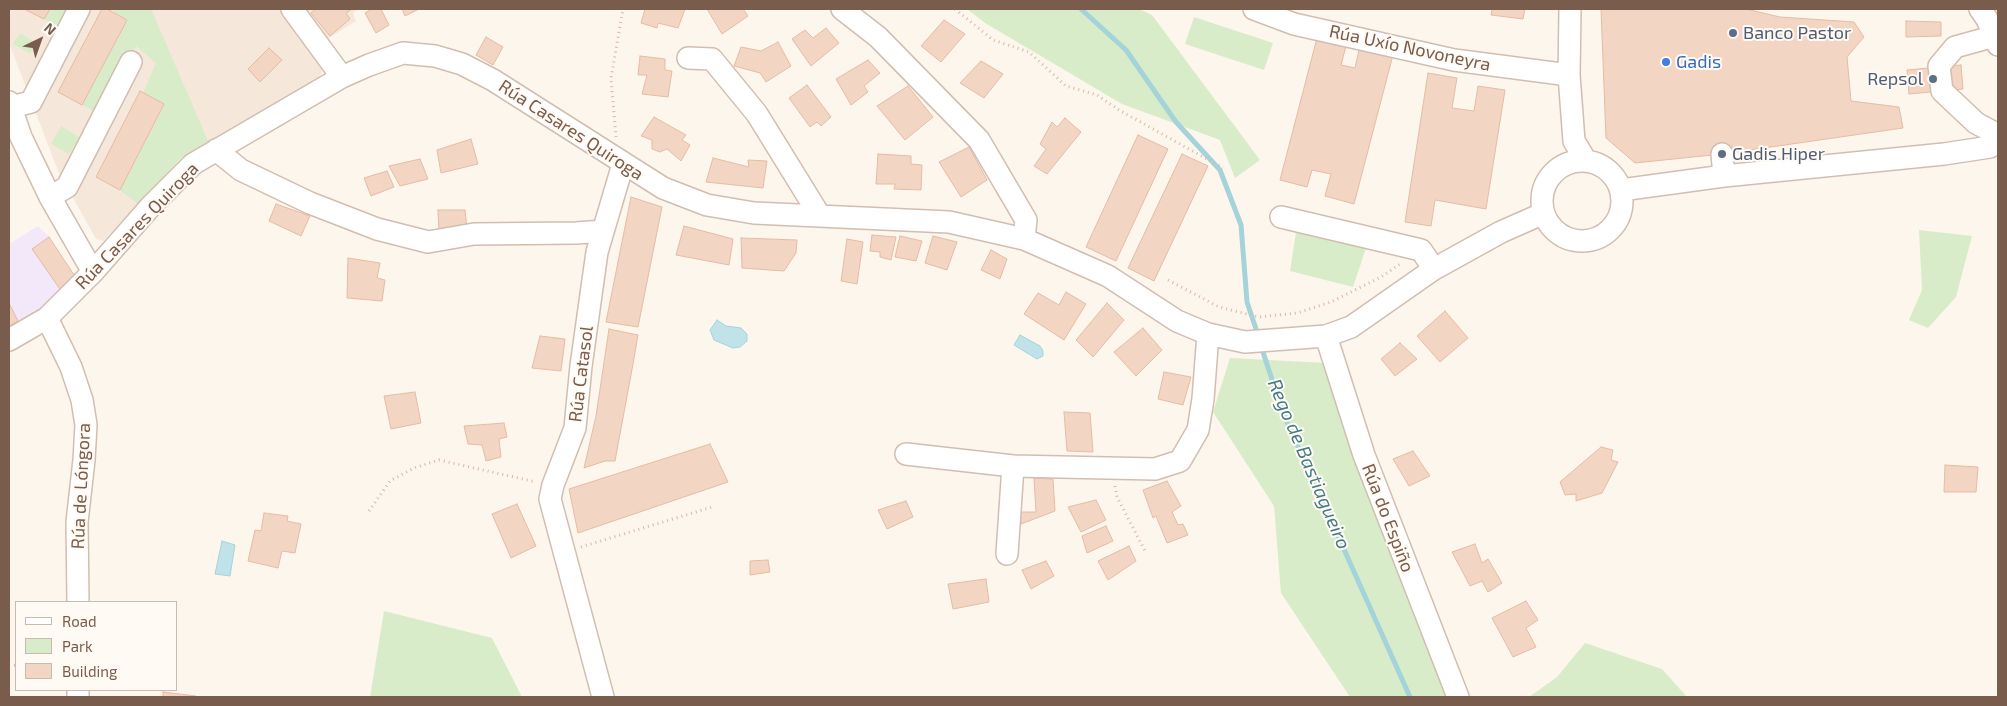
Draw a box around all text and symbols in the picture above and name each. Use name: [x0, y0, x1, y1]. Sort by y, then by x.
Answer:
north arrow: [15, 15, 65, 65]
text: N: [41, 19, 60, 38]
street label: Rúa Uxío Novoneyra: [1327, 20, 1493, 76]
place label: Banco Pastor: [1743, 22, 1851, 44]
marker: Banco Pastor: [1727, 27, 1739, 39]
place label: Gadis: [1676, 51, 1721, 73]
marker: Gadis: [1660, 56, 1672, 68]
place label: Repsol: [1867, 68, 1923, 90]
marker: Repsol: [1927, 73, 1939, 85]
street label: Rúa Casares Quiroga: [495, 75, 647, 185]
place label: Gadis Hiper: [1732, 143, 1825, 165]
marker: Gadis Hiper: [1716, 148, 1728, 160]
street label: Rúa Casares Quiroga: [71, 158, 203, 294]
street label: Rúa Catasol: [564, 325, 598, 423]
water label: Rego de Bastiagueiro: [1263, 375, 1355, 553]
street label: Rúa de Lóngora: [67, 422, 95, 550]
street label: Rúa do Espiño: [1357, 461, 1419, 575]
legend: [15, 601, 178, 691]
text: Road: [62, 612, 97, 630]
text: Park: [62, 637, 93, 655]
text: Building: [62, 662, 117, 680]

